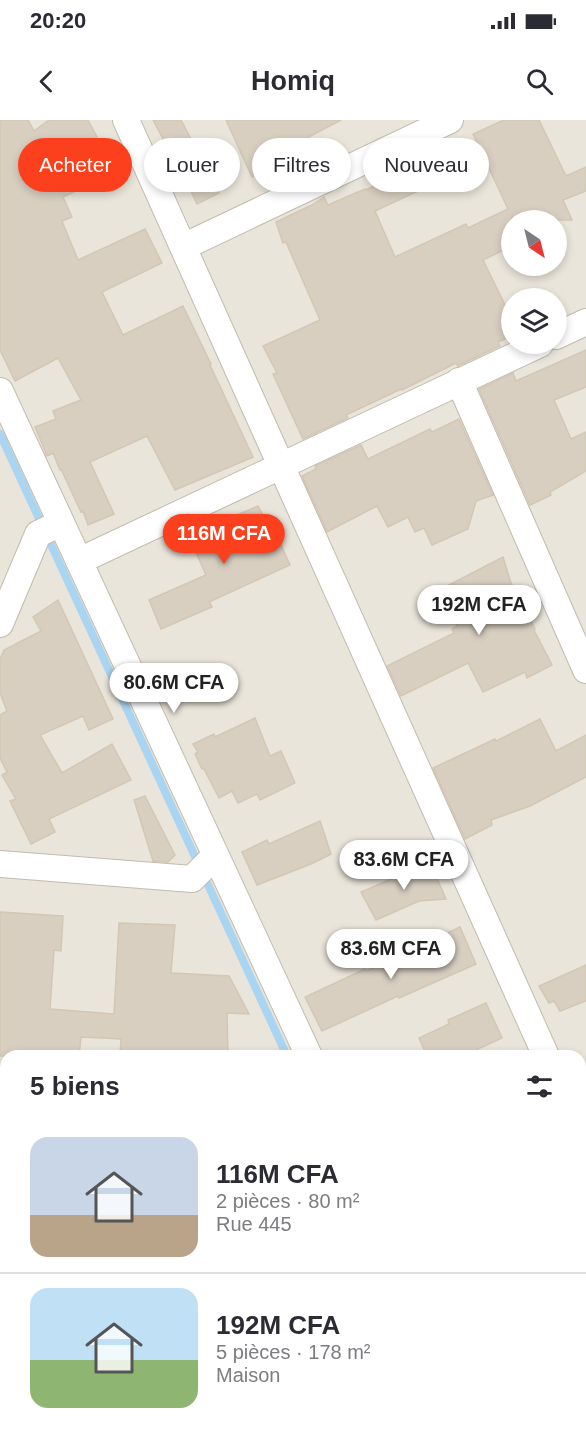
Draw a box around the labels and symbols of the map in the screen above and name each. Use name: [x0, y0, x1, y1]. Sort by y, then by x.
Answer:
north arrow: [501, 210, 567, 276]
pin: 116M CFA: [162, 514, 286, 565]
pin: 192M CFA: [417, 585, 541, 636]
pin: 80.6M CFA: [105, 663, 243, 714]
pin: 83.6M CFA: [335, 840, 473, 891]
pin: 83.6M CFA: [322, 929, 460, 980]

